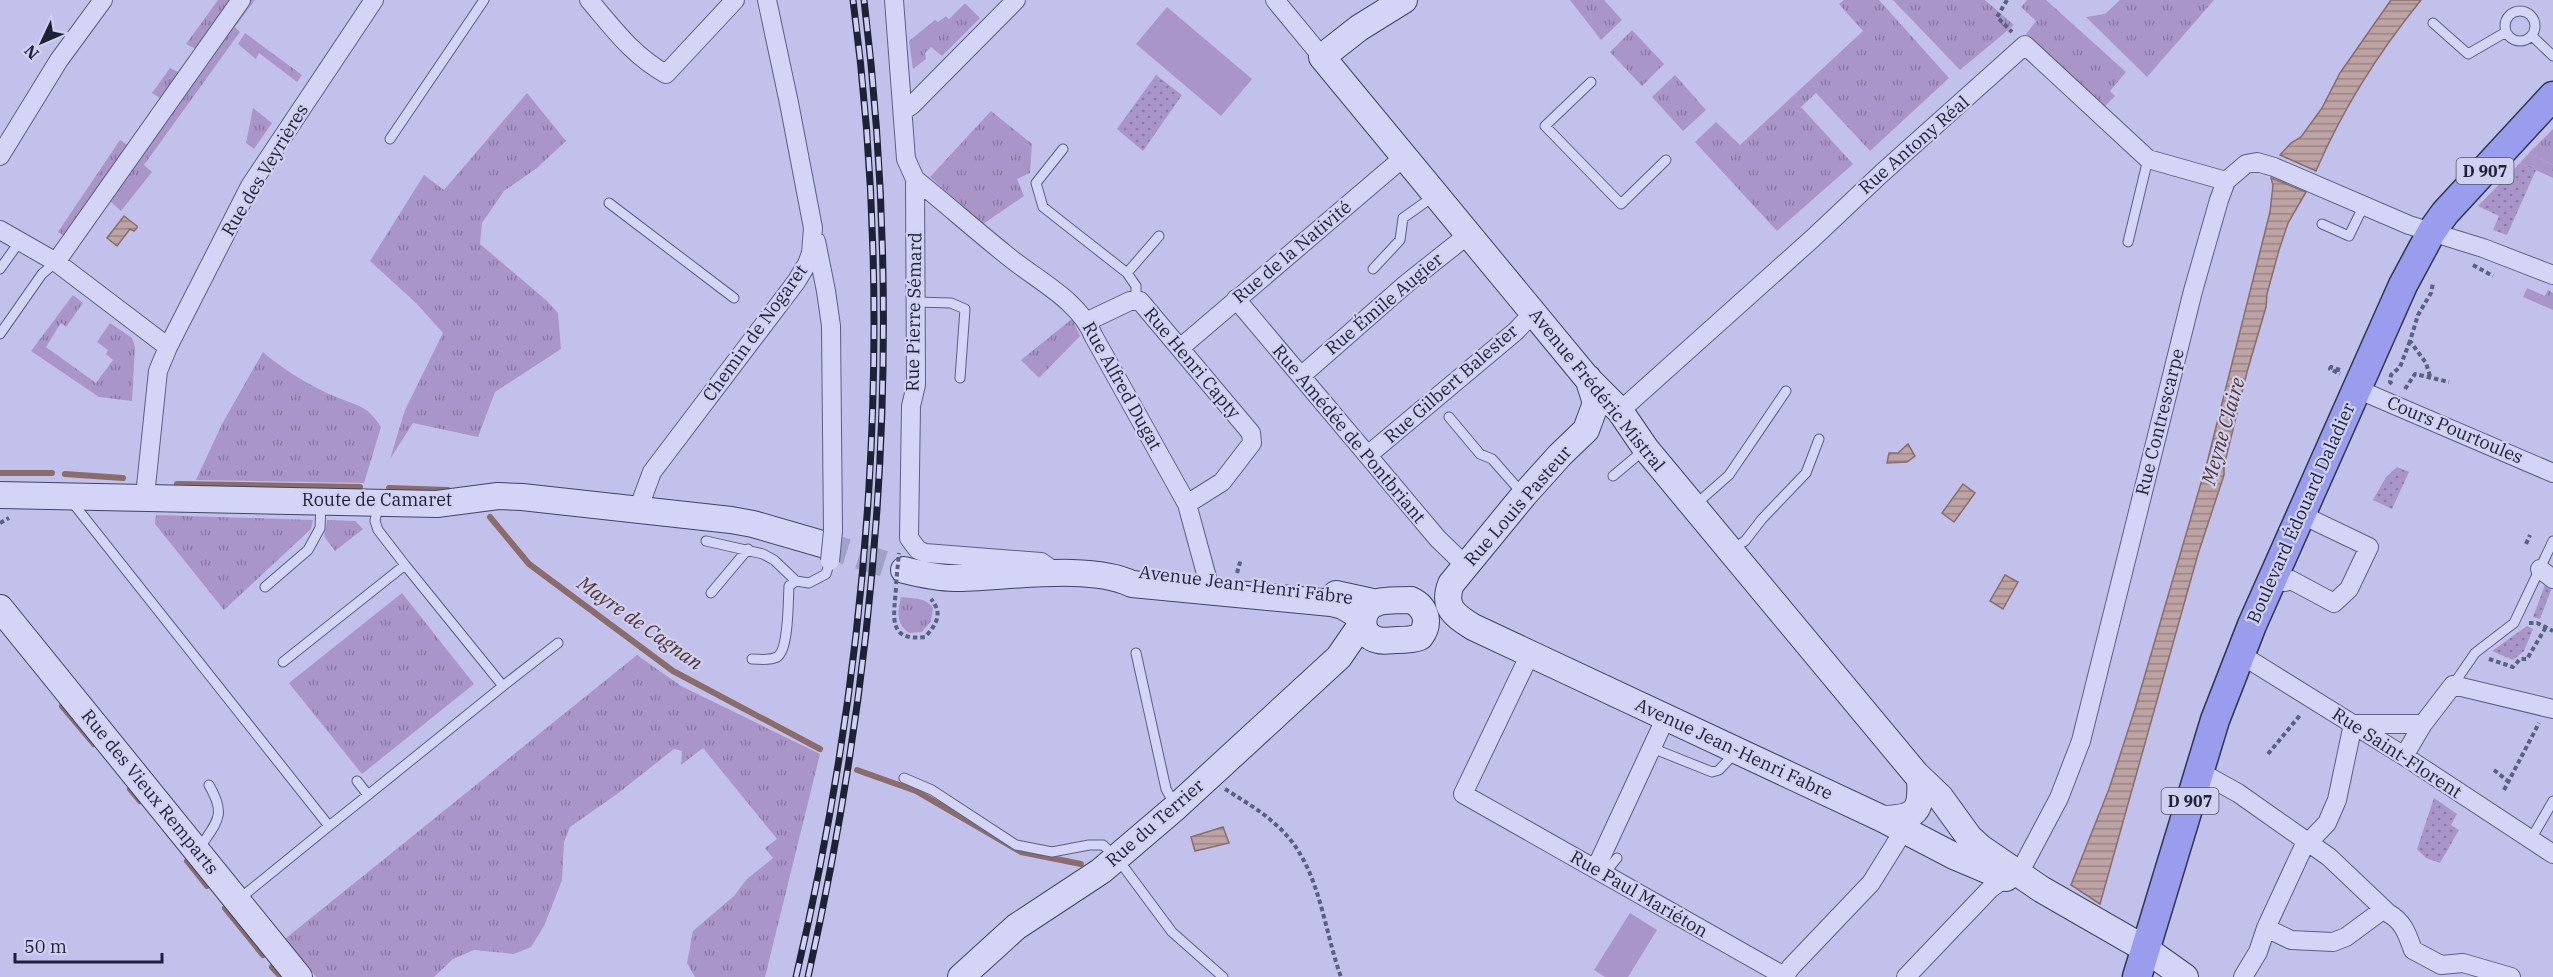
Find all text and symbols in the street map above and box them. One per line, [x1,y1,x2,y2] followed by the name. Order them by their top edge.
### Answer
[12,12,72,72] north arrow
[20,41,43,64] text: N
[1854,90,1974,199] street label: Rue Antony Réal
[216,99,313,240] street label: Rue des Veyrières
[2456,158,2514,184] road number: D 907
[1228,195,1356,308] street label: Rue de la Nativité
[901,232,926,392] street label: Rue Pierre Sémard
[1320,248,1447,360] street label: Rue Émile Augier
[697,260,812,406] street label: Chemin de Nogaret
[1139,302,1246,423] street label: Rue Henri Capty
[1524,303,1670,476] street label: Avenue Frédéric Mistral
[1078,318,1167,454] street label: Rue Alfred Dugat
[1379,319,1522,448] street label: Rue Gilbert Balester
[1268,340,1431,528] street label: Rue Amédée de Pontbriant
[2130,346,2189,498] street label: Rue Contrescarpe
[2194,374,2251,489] water label: Meyne Claire
[2384,391,2527,469] street label: Cours Pourtoules
[2241,399,2360,627] street label: Boulevard Édouard Daladier
[1459,441,1576,571] street label: Rue Louis Pasteur
[302,488,452,511] street label: Route de Camaret
[1138,560,1354,609] street label: Avenue Jean-Henri Fabre
[571,569,709,676] water label: Mayre de Cagnan
[1632,693,1837,804] street label: Avenue Jean-Henri Fabre
[2328,702,2466,803] street label: Rue Saint-Florent
[77,704,224,879] street label: Rue des Vieux Remparts
[1101,774,1209,872] street label: Rue du Terrier
[2162,788,2218,814] road number: D 907
[1566,845,1712,942] street label: Rue Paul Mariéton
[15,926,162,964] scale bar
[24,935,67,958] text: 50 m

